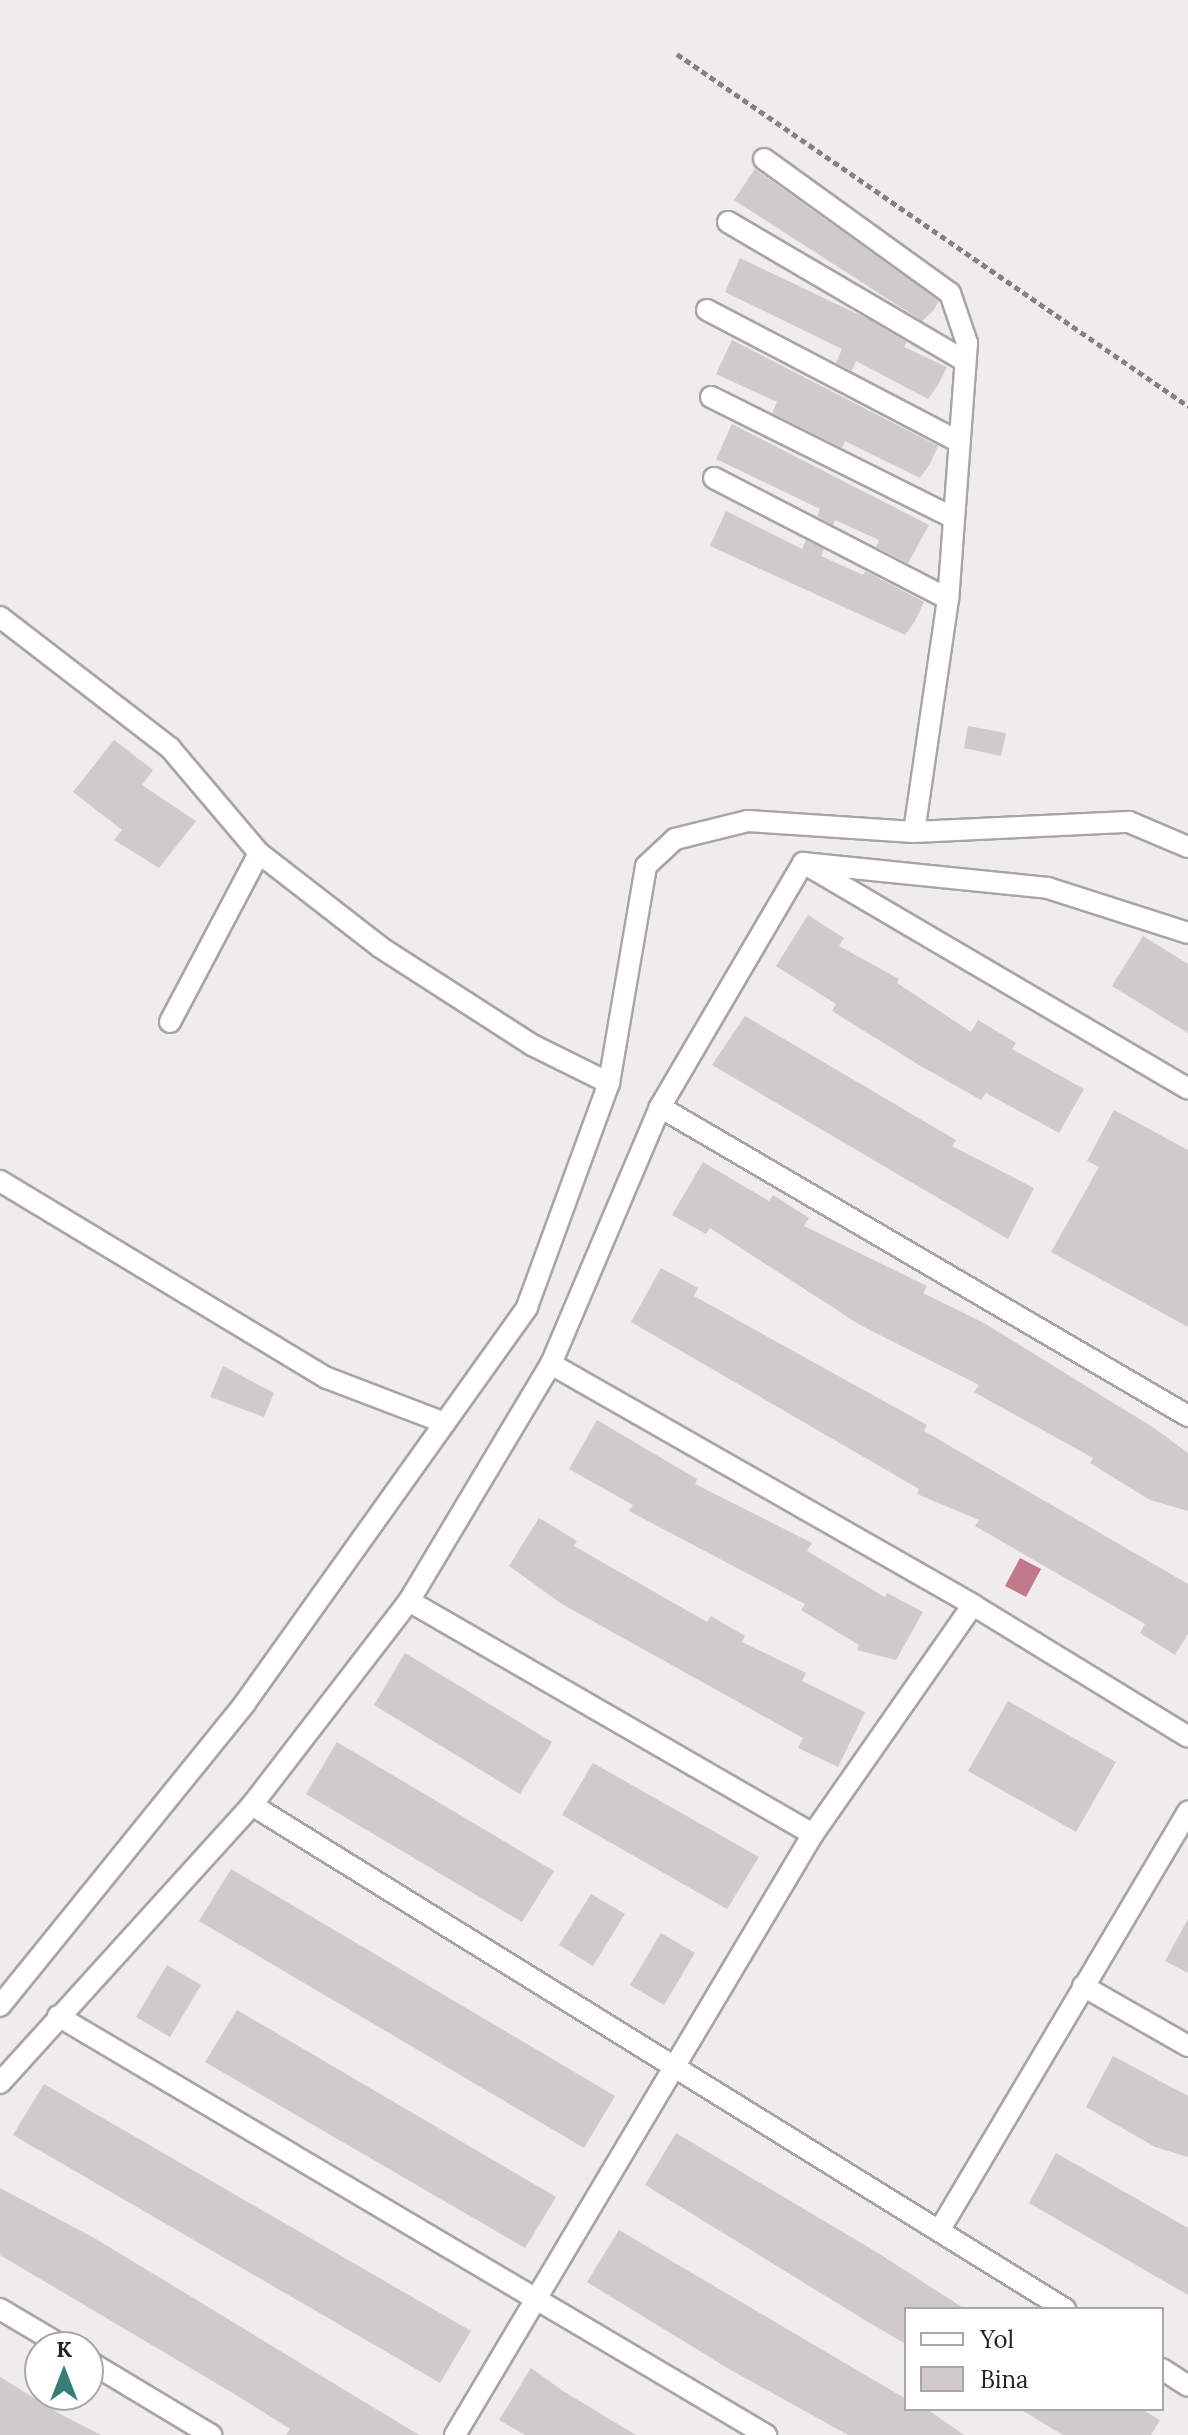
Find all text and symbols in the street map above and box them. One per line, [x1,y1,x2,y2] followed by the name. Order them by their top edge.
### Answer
[904,2307,1164,2411] legend
[980,2324,1014,2355] text: Yol
[24,2331,104,2411] north arrow
[56,2335,72,2363] text: K
[980,2364,1028,2395] text: Bina

